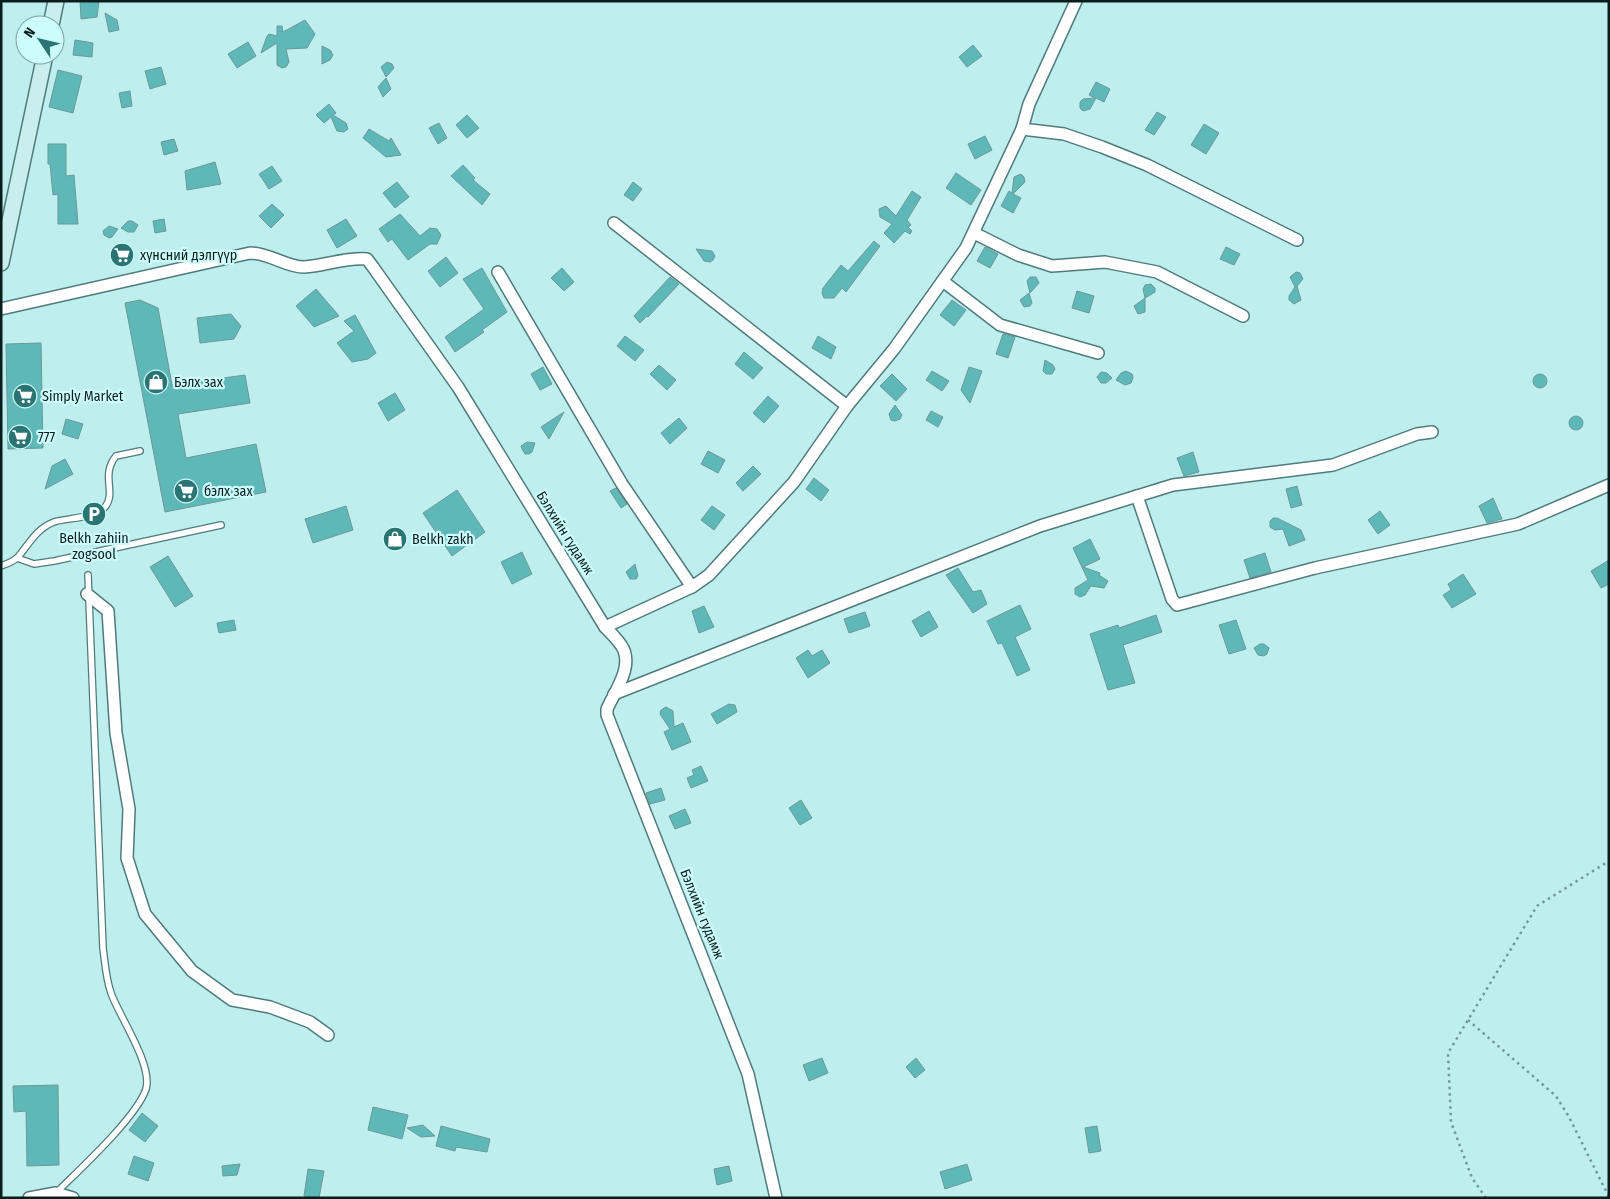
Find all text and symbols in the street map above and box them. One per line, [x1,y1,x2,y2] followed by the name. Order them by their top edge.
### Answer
[15,15,65,65] north arrow
[20,25,39,41] text: N
[109,242,135,268] supermarket icon: хүнсний дэлгүүр
[140,247,237,264] place label: хүнсний дэлгүүр
[143,369,169,395] shop icon: Бэлх зах
[174,374,224,391] place label: Бэлх зах
[12,383,38,409] supermarket icon: Simply Market
[42,388,124,405] place label: Simply Market
[7,424,33,450] supermarket icon: 777
[38,429,55,446] place label: 777
[173,478,199,504] supermarket icon: бэлх зах
[204,483,253,500] place label: бэлх зах
[533,488,597,578] street label: Бэлхийн гудамж
[81,501,107,527] parking icon: Belkh zahiin zogsool
[382,526,408,552] shop icon: Belkh zakh
[59,530,129,563] place label: Belkh zahiin zogsool
[412,531,474,548] place label: Belkh zakh
[676,867,728,961] street label: Бэлхийн гудамж

